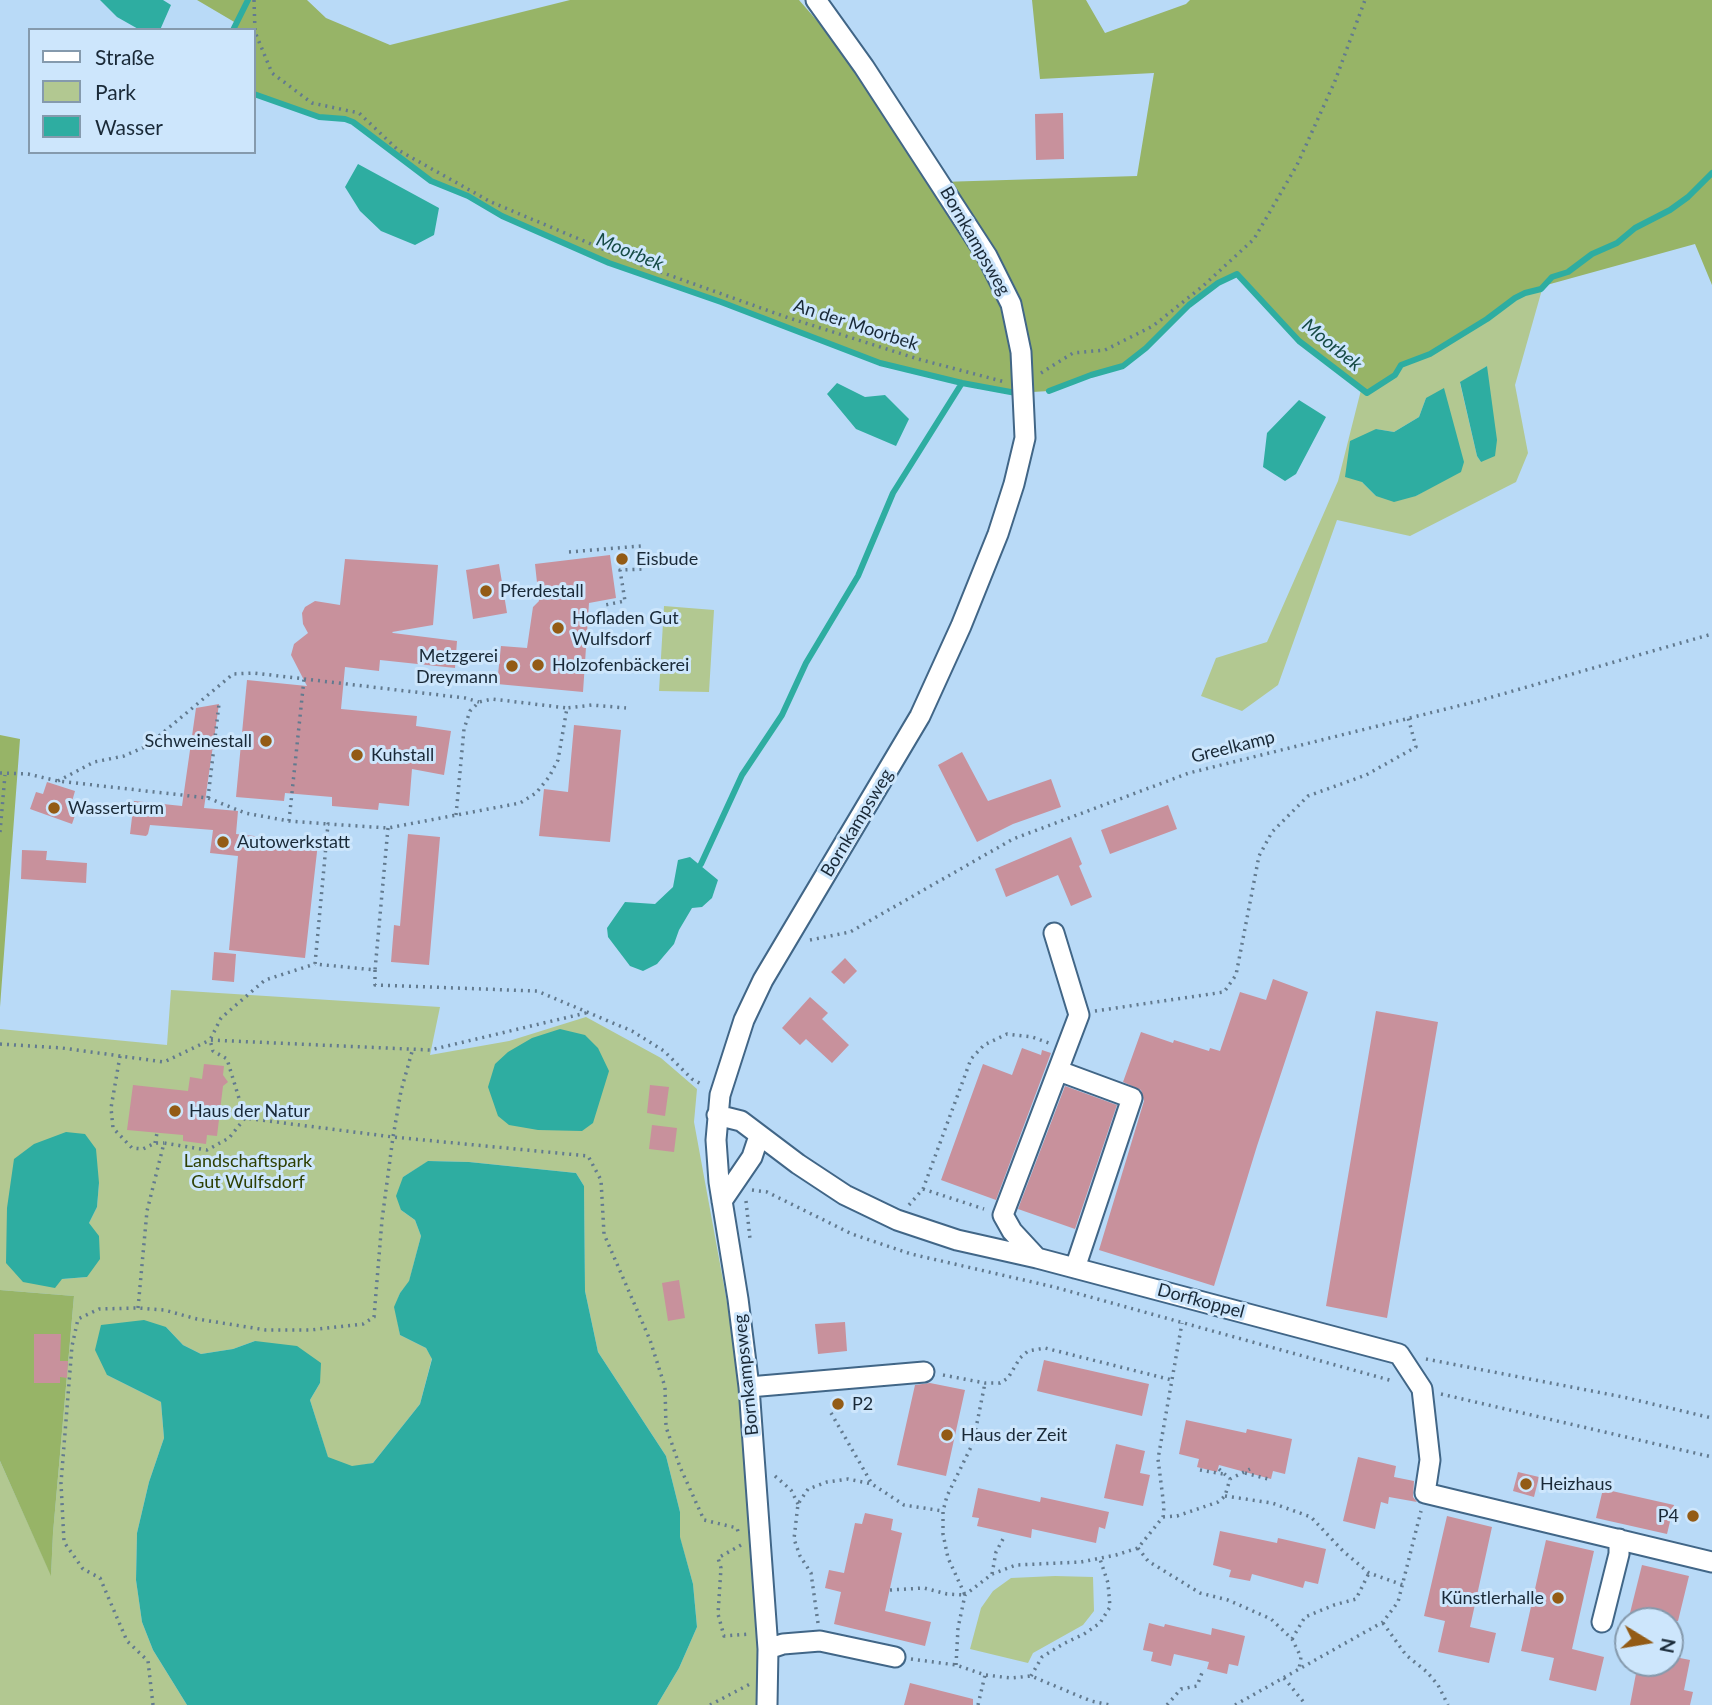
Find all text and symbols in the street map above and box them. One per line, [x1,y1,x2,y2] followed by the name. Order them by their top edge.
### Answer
[28,28,256,154] legend
[95,44,155,69] text: Straße
[95,79,136,104] text: Park
[95,114,163,139] text: Wasser
[935,183,1015,299] street label: Bornkampsweg
[593,228,667,276] water label: Moorbek
[791,295,921,355] street label: An der Moorbek
[1297,314,1367,376] water label: Moorbek
[636,548,698,570] place label: Eisbude
[614,551,630,567] marker: Eisbude
[500,580,584,602] place label: Pferdestall
[478,583,494,599] marker: Pferdestall
[572,607,679,650] place label: Hofladen Gut Wulfsdorf
[550,620,566,636] marker: Hofladen Gut Wulfsdorf
[416,645,498,688] place label: Metzgerei Dreymann
[552,654,689,676] place label: Holzofenbäckerei
[530,657,546,673] marker: Holzofenbäckerei
[504,658,520,674] marker: Metzgerei Dreymann
[1189,726,1277,768] street label: Greelkamp
[145,730,252,752] place label: Schweinestall
[258,733,274,749] marker: Schweinestall
[371,744,434,766] place label: Kuhstall
[349,747,365,763] marker: Kuhstall
[816,765,898,881] street label: Bornkampsweg
[68,797,164,819] place label: Wasserturm
[46,800,62,816] marker: Wasserturm
[237,831,350,853] place label: Autowerkstatt
[215,834,231,850] marker: Autowerkstatt
[189,1100,310,1122] place label: Haus der Natur
[167,1103,183,1119] marker: Haus der Natur
[184,1150,312,1192] park label: Landschaftspark Gut Wulfsdorf
[1155,1279,1247,1323] street label: Dorfkoppel
[729,1313,763,1437] street label: Bornkampsweg
[852,1393,873,1415] place label: P2
[830,1396,846,1412] marker: P2
[961,1424,1067,1446] place label: Haus der Zeit
[939,1427,955,1443] marker: Haus der Zeit
[1540,1473,1612,1495] place label: Heizhaus
[1518,1476,1534,1492] marker: Heizhaus
[1658,1505,1679,1527] place label: P4
[1685,1508,1701,1524] marker: P4
[1441,1587,1544,1609] place label: Künstlerhalle
[1550,1590,1566,1606] marker: Künstlerhalle
[1614,1607,1684,1677] north arrow
[1655,1636,1681,1655] text: N

